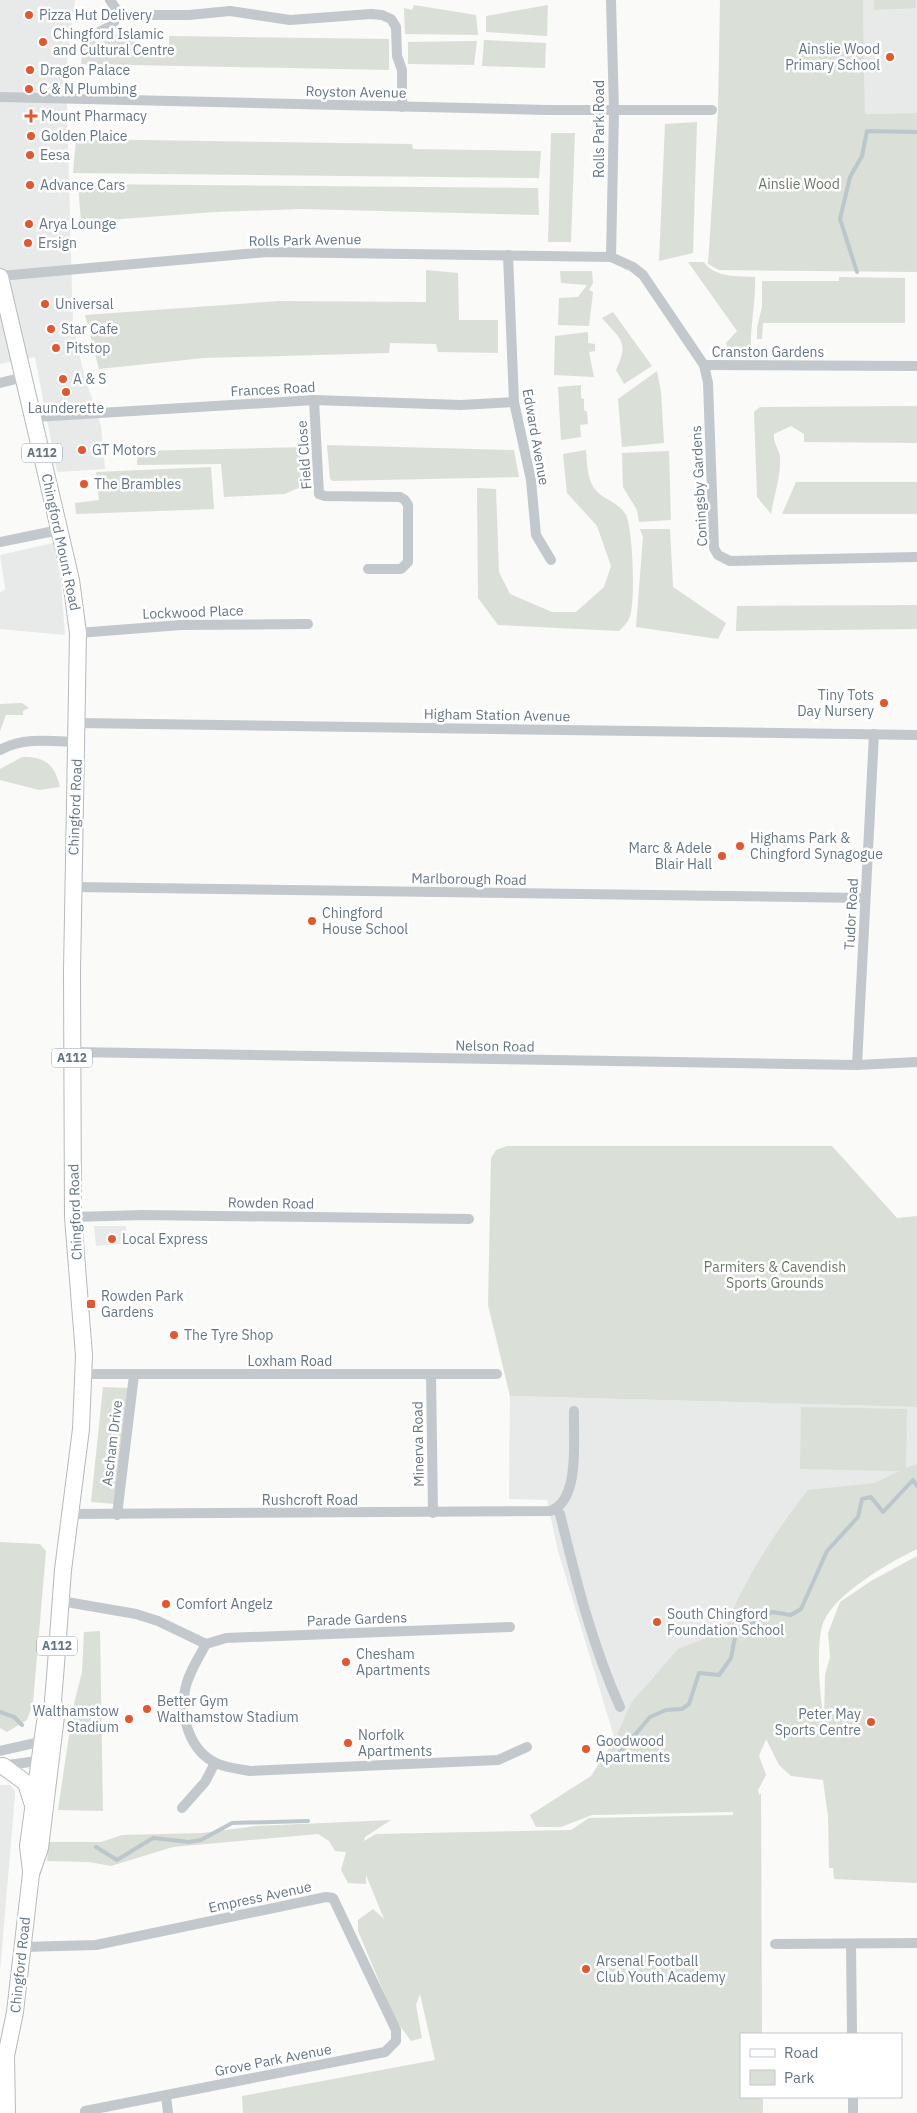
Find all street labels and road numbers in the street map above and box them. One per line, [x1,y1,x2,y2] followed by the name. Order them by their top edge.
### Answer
[590,80,608,178] street label: Rolls Park Road
[305,82,407,102] street label: Royston Avenue
[249,230,362,250] street label: Rolls Park Avenue
[712,343,825,361] street label: Cranston Gardens
[230,378,316,400] street label: Frances Road
[519,387,553,487] street label: Edward Avenue
[293,420,315,490] street label: Field Close
[687,425,711,547] street label: Coningsby Gardens
[22,443,62,462] road number: A112
[38,472,84,612] street label: Chingford Mount Road
[142,601,244,623] street label: Lockwood Place
[424,705,571,725] street label: Higham Station Avenue
[64,758,86,856] street label: Chingford Road
[411,869,527,889] street label: Marlborough Road
[840,878,862,950] street label: Tudor Road
[455,1036,535,1056] street label: Nelson Road
[52,1048,92,1068] road number: A112
[64,1163,86,1261] street label: Chingford Road
[228,1193,314,1213] street label: Rowden Road
[248,1352,332,1370] street label: Loxham Road
[98,1399,126,1487] street label: Ascham Drive
[408,1401,428,1487] street label: Minerva Road
[262,1491,358,1509] street label: Rushcroft Road
[307,1608,408,1630] street label: Parade Gardens
[37,1636,77,1655] road number: A112
[207,1877,313,1917] street label: Empress Avenue
[6,1916,34,2014] street label: Chingford Road
[213,2040,333,2080] street label: Grove Park Avenue

